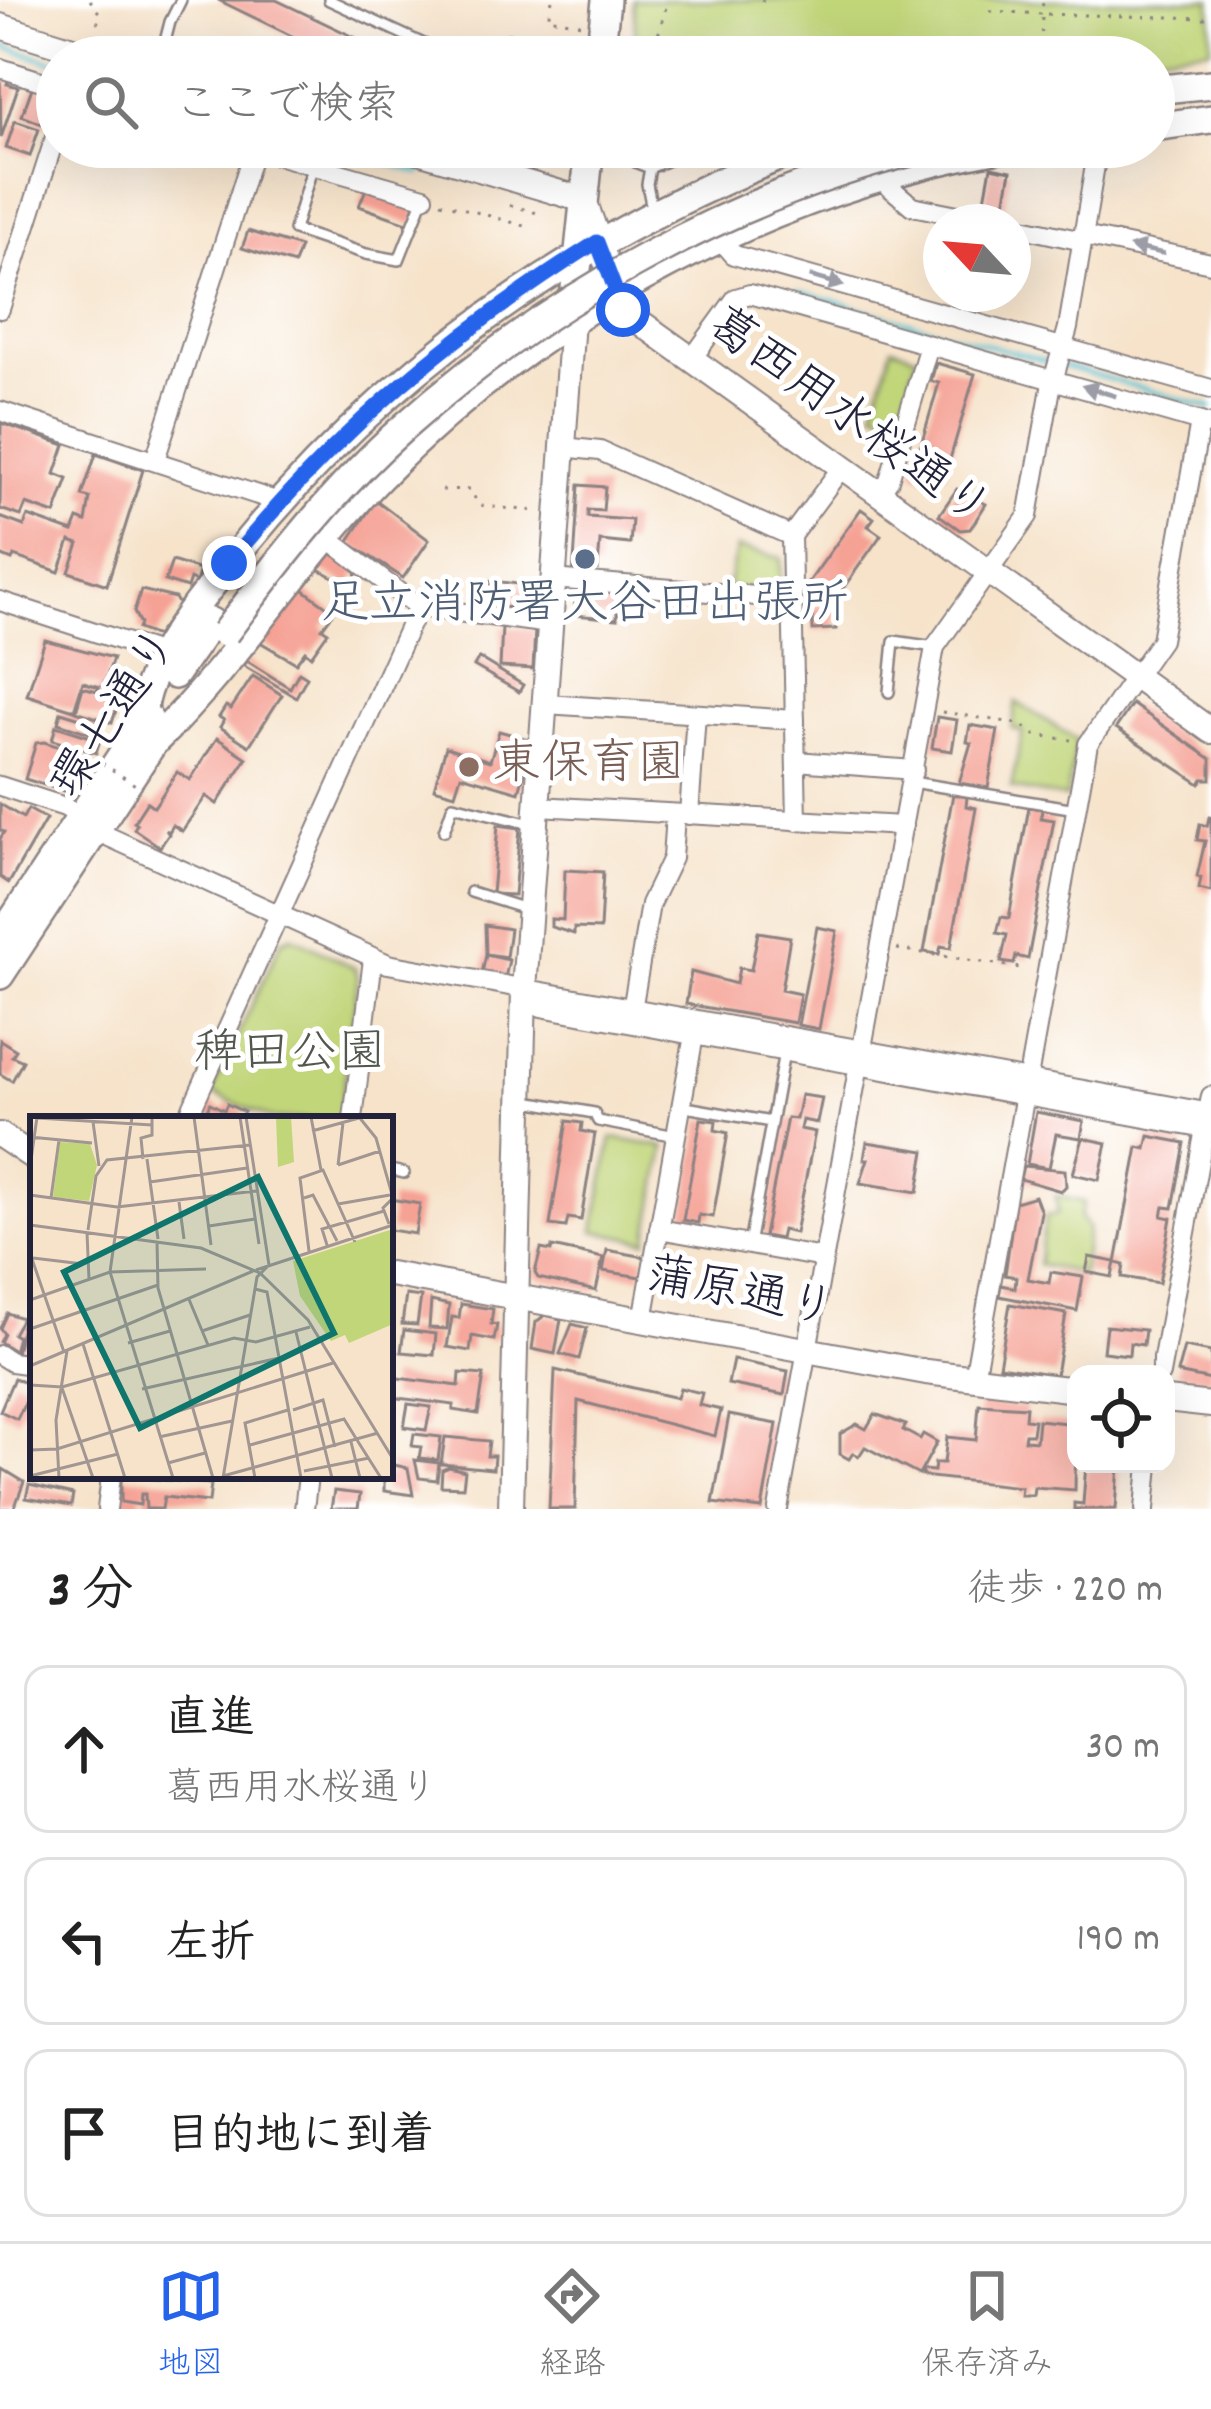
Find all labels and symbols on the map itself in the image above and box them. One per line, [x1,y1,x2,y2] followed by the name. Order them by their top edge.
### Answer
[923,204,1031,312] north arrow
[1128,239,1166,258] one-way arrow
[808,272,845,291] one-way arrow
[596,283,650,337] route start
[691,293,1003,547] street label: 葛西用水桜通り
[1080,381,1117,400] one-way arrow
[202,536,256,590] route end
[572,546,598,572] marker: 足立消防署大谷田出張所
[321,573,849,642] place label: 足立消防署大谷田出張所
[37,616,199,814] street label: 環七通り
[493,733,685,802] place label: 東保育園
[456,754,482,780] marker: 東保育園
[194,1022,386,1091] park label: 稗田公園
[30,1116,393,1479] inset map
[639,1244,841,1348] street label: 蒲原通り

